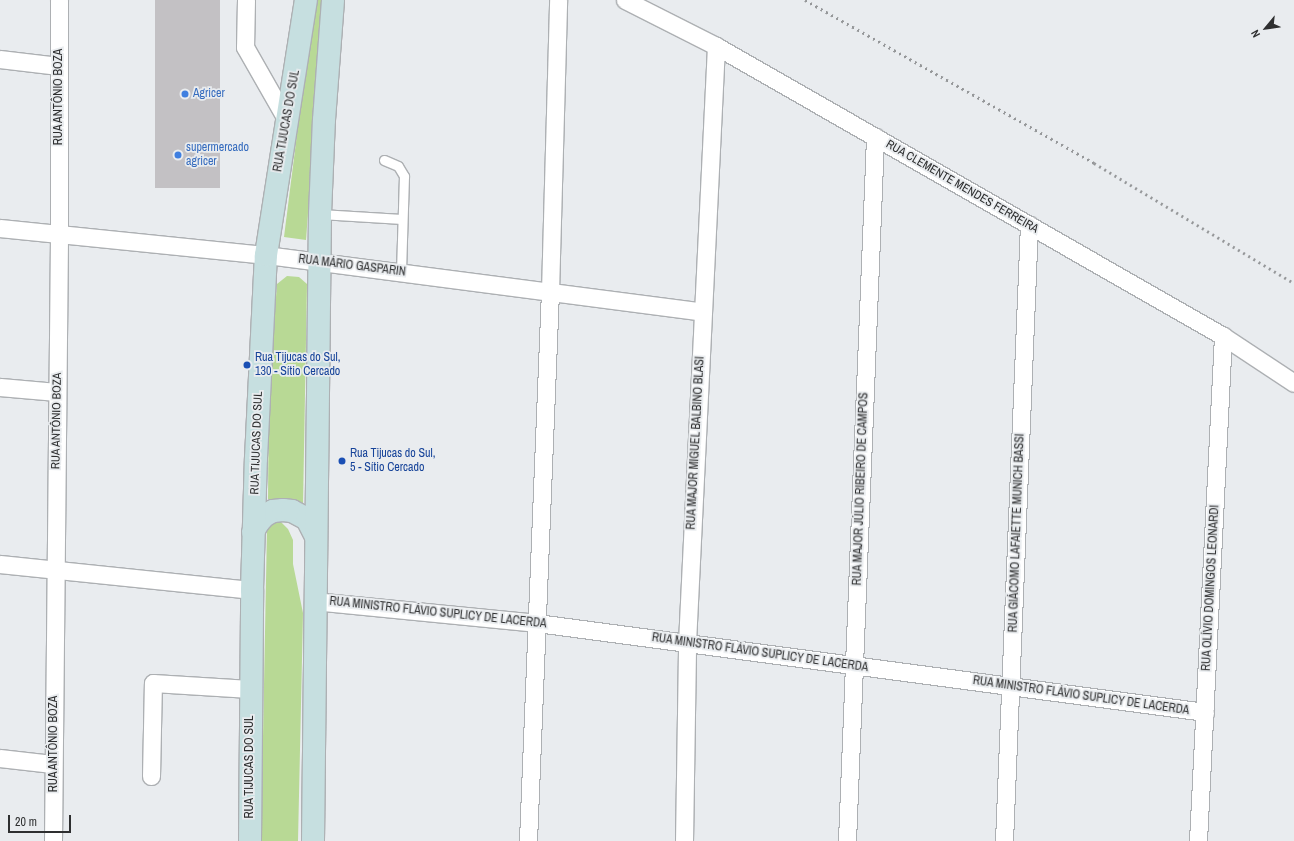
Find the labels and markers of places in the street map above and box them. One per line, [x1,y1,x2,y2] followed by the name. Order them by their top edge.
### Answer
[193,87,225,101] place label: Agricer
[180,89,190,99] marker: Agricer
[186,141,249,169] place label: supermercado agricer
[173,150,183,160] marker: supermercado agricer
[255,351,341,379] place label: Rua Tijucas do Sul, 130 - Sítio Cercado
[242,360,252,370] marker: Rua Tijucas do Sul, 130 - Sítio Cercado
[350,447,436,475] place label: Rua Tijucas do Sul, 5 - Sítio Cercado
[337,456,347,466] marker: Rua Tijucas do Sul, 5 - Sítio Cercado

